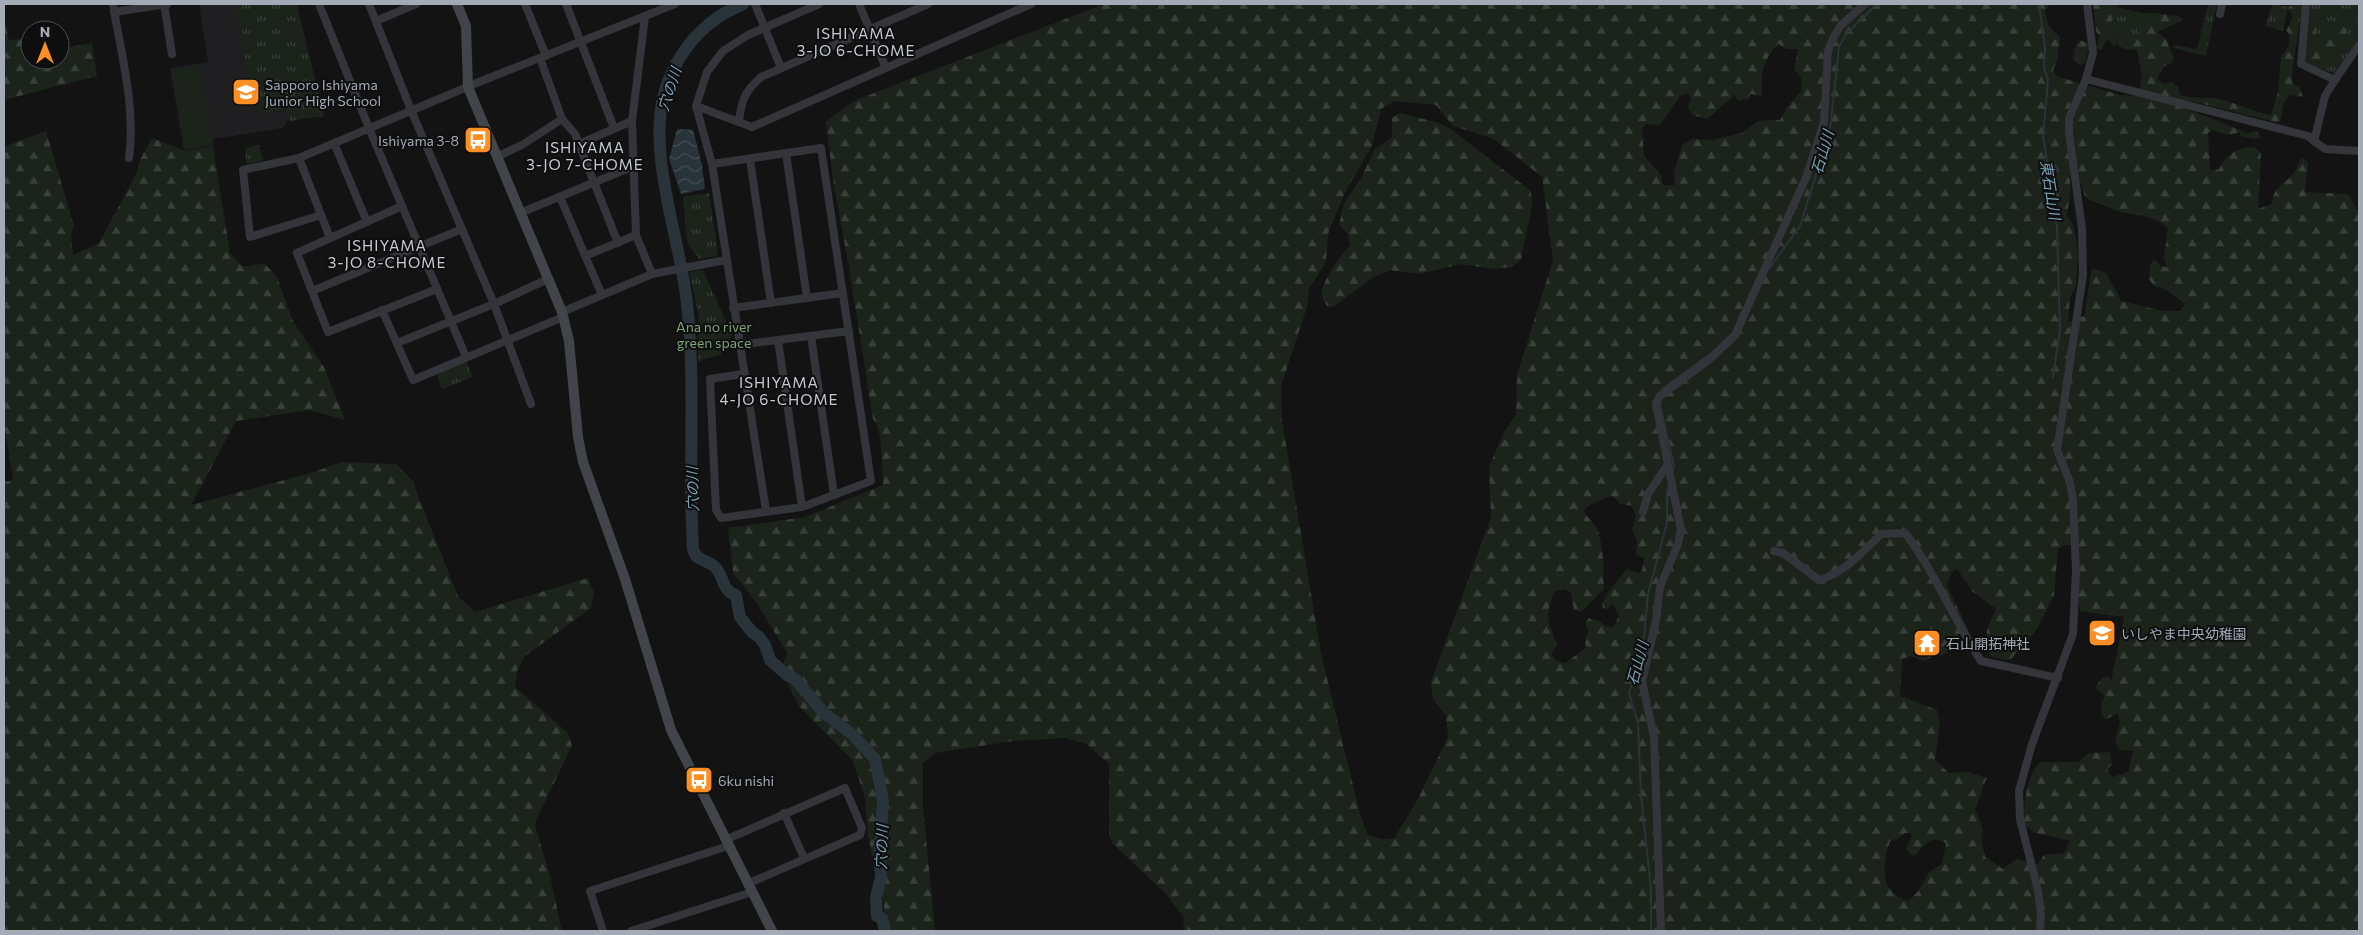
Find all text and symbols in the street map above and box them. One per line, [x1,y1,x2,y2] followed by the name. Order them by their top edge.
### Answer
[20,20,70,70] north arrow
[40,23,50,40] text: N
[797,24,915,59] district label: ISHIYAMA 3-JO 6-CHOME
[653,63,685,113] water label: 穴の川
[265,76,381,109] place label: Sapporo Ishiyama Junior High School
[231,77,261,107] school or university icon: Sapporo Ishiyama Junior High School
[463,125,493,155] bus stop icon: Ishiyama 3-8
[1807,126,1837,176] water label: 石山川
[378,132,459,149] place label: Ishiyama 3-8
[526,138,644,173] district label: ISHIYAMA 3-JO 7-CHOME
[2037,159,2065,223] water label: 東石山川
[328,236,446,271] district label: ISHIYAMA 3-JO 8-CHOME
[676,318,752,351] park label: Ana no river green space
[719,373,839,408] district label: ISHIYAMA 4-JO 6-CHOME
[683,464,701,512] water label: 穴の川
[2087,618,2117,648] school or university icon: いしやま中央幼稚園
[2121,625,2247,642] place label: いしやま中央幼稚園
[1912,628,1942,658] temple icon: 石山開拓神社
[1946,635,2030,652] place label: 石山開拓神社
[1622,637,1652,687] water label: 石山川
[684,765,714,795] bus stop icon: 6ku nishi
[718,772,774,789] place label: 6ku nishi
[871,822,891,870] water label: 穴の川

